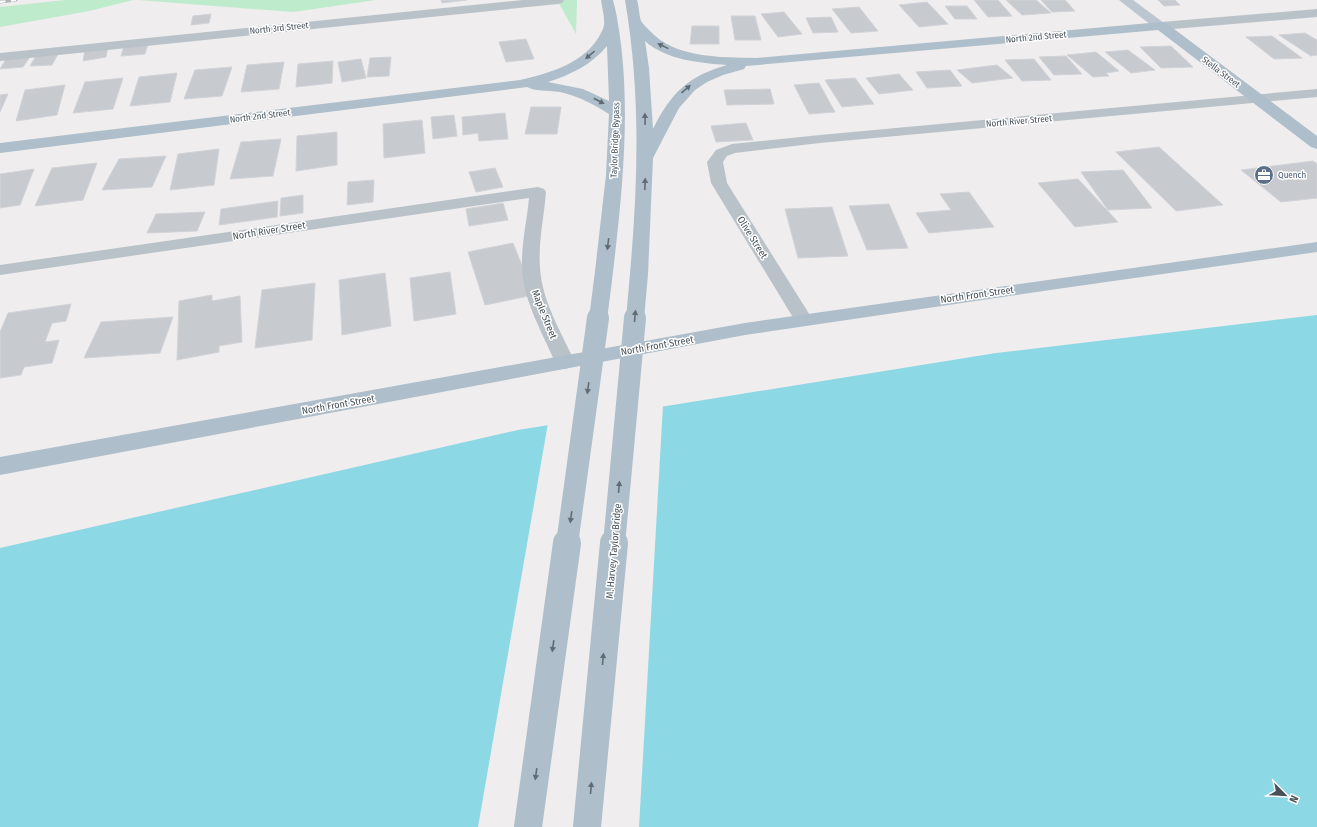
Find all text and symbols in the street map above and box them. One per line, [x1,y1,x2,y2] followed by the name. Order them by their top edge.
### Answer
[249,20,309,36] street label: North 3rd Street
[1005,29,1067,45] street label: North 2nd Street
[657,43,669,49] one-way arrow
[585,51,595,60] one-way arrow
[1200,54,1242,90] street label: Stella Street
[681,85,692,94] one-way arrow
[593,97,604,104] one-way arrow
[609,102,621,178] street label: Taylor Bridge Bypass
[229,107,291,125] street label: North 2nd Street
[642,112,648,125] one-way arrow
[986,113,1052,129] street label: North River Street
[1253,164,1275,186] office icon: Quench
[1278,170,1306,180] place label: Quench
[642,177,648,190] one-way arrow
[734,214,770,262] street label: Olive Street
[232,219,307,243] street label: North River Street
[605,238,611,250] one-way arrow
[940,284,1015,306] street label: North Front Street
[529,288,560,341] street label: Maple Street
[632,310,638,322] one-way arrow
[620,334,695,358] street label: North Front Street
[585,382,591,394] one-way arrow
[301,393,376,417] street label: North Front Street
[616,481,622,494] one-way arrow
[604,503,624,599] street label: M. Harvey Taylor Bridge
[568,511,574,523] one-way arrow
[550,639,556,652] one-way arrow
[600,653,606,665] one-way arrow
[533,768,539,780] one-way arrow
[1265,775,1305,815] north arrow
[588,782,594,794] one-way arrow
[1286,793,1301,805] text: N

